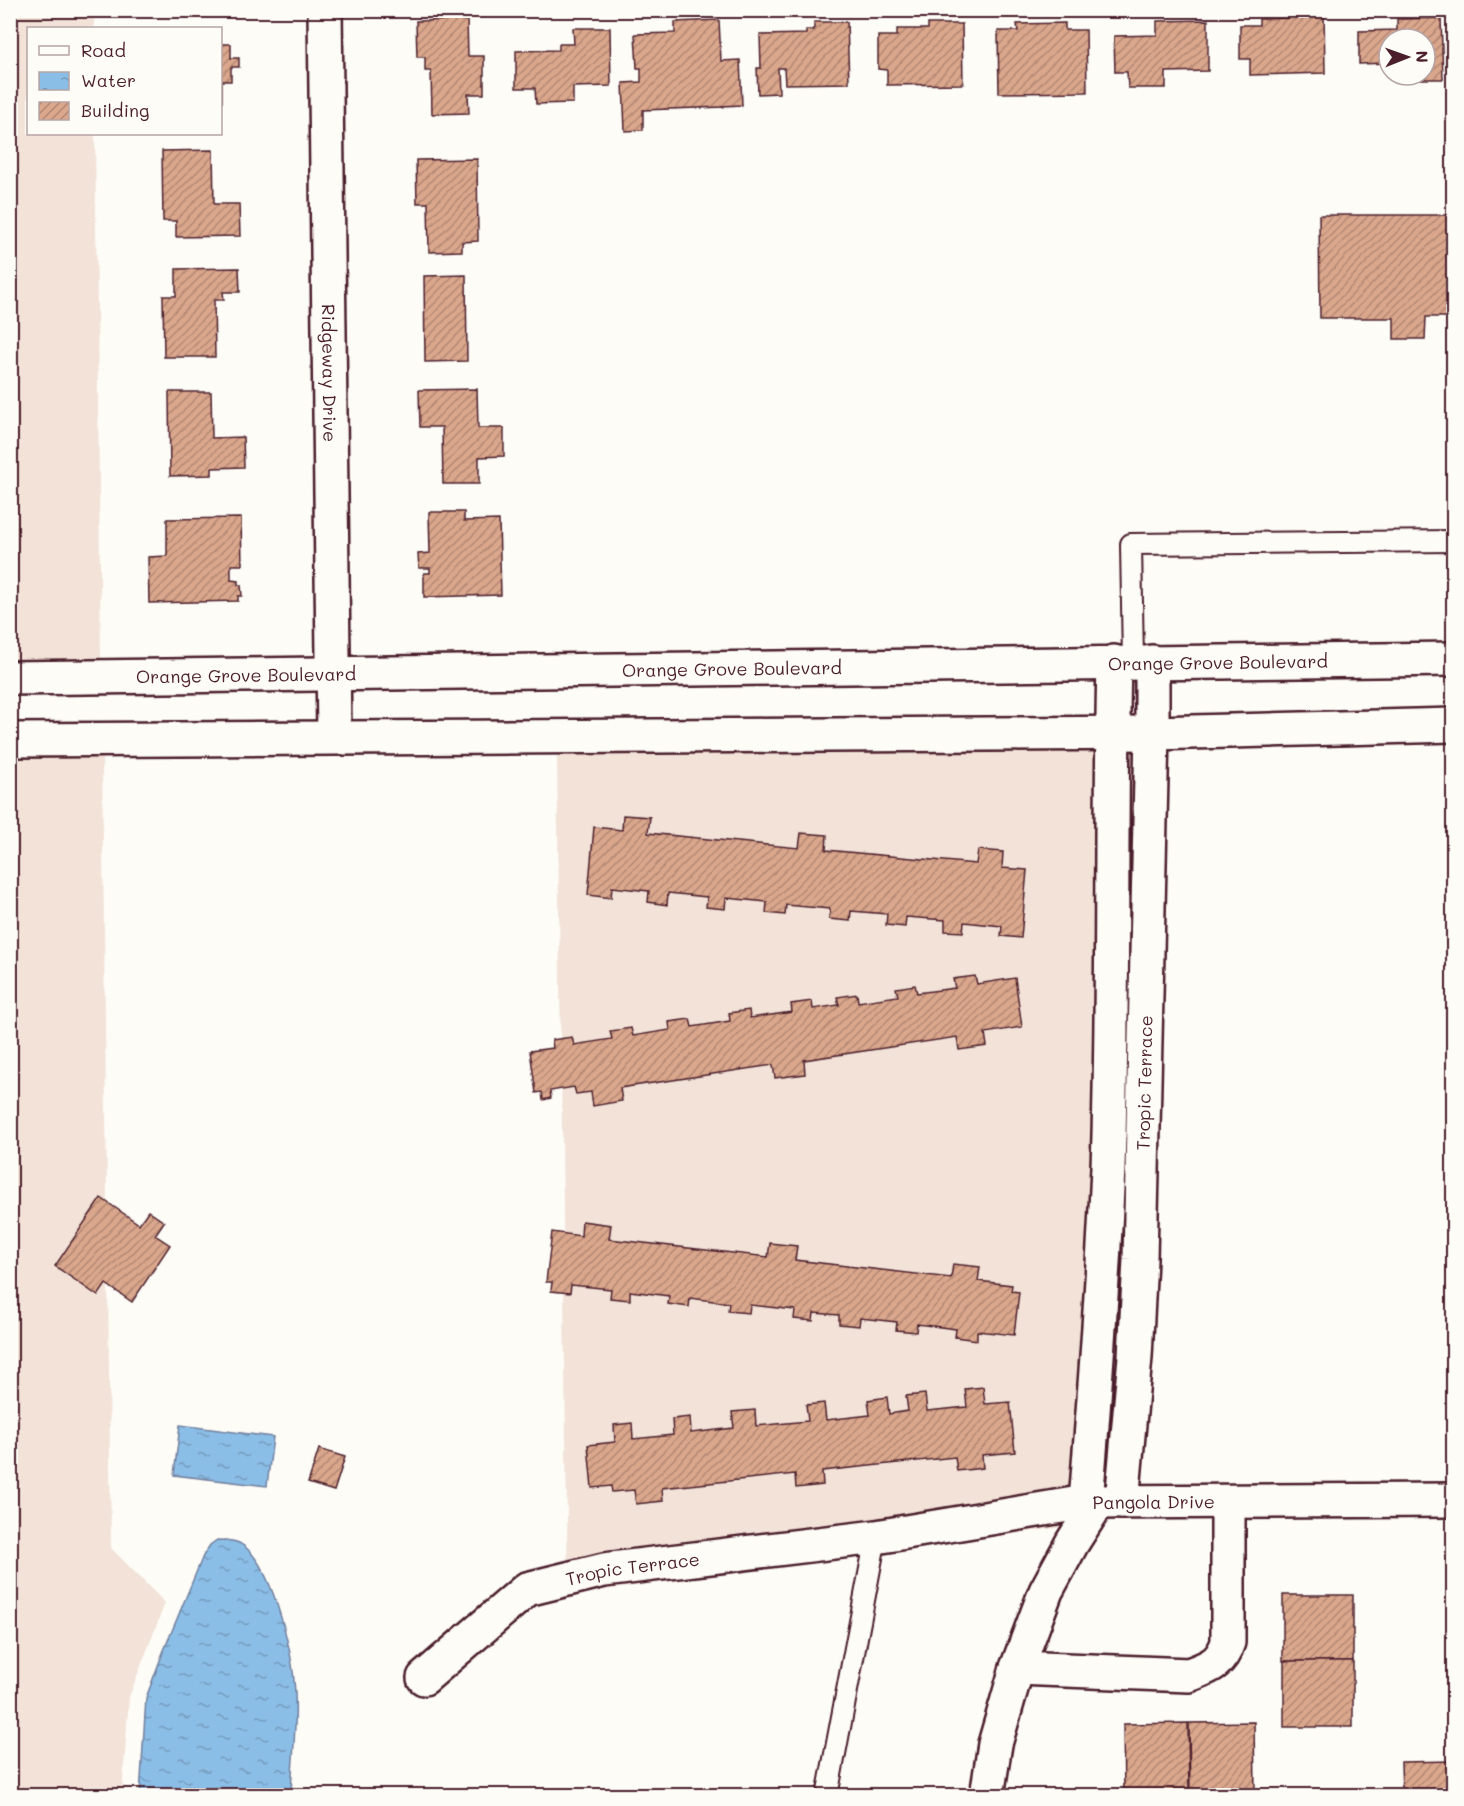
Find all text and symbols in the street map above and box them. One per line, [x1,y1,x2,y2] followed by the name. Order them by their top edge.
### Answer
[27,27,222,135] legend
[1377,27,1437,87] north arrow
[81,38,126,62] text: Road
[1412,50,1433,63] text: N
[81,68,136,92] text: Water
[81,98,149,122] text: Building
[317,304,342,442] street label: Ridgeway Drive
[1108,649,1328,676] street label: Orange Grove Boulevard
[622,655,842,682] street label: Orange Grove Boulevard
[136,661,356,688] street label: Orange Grove Boulevard
[1130,1015,1158,1151] street label: Tropic Terrace
[1092,1489,1215,1514] street label: Pangola Drive
[563,1547,701,1591] street label: Tropic Terrace

